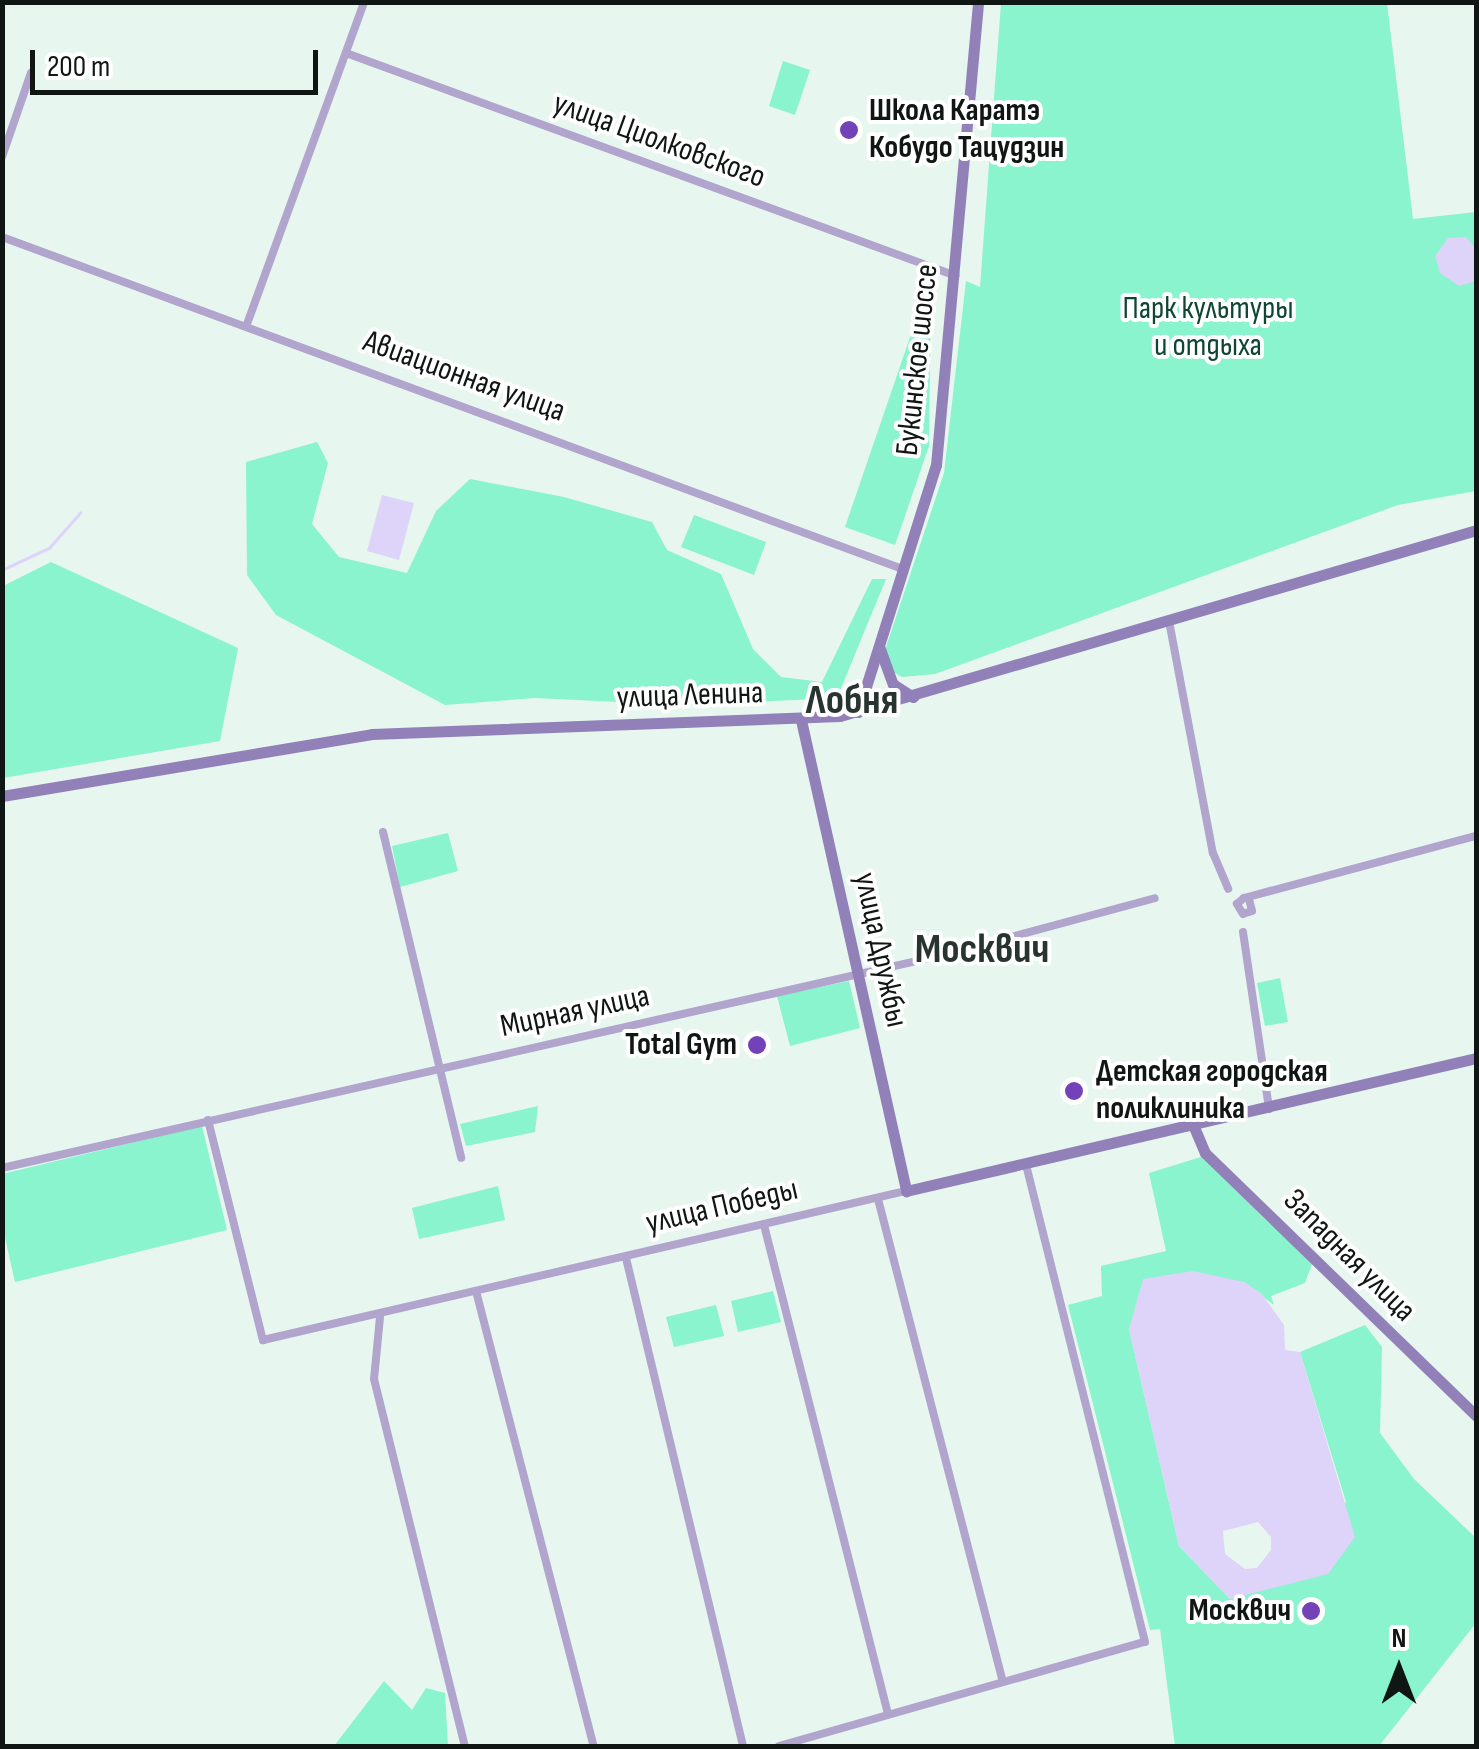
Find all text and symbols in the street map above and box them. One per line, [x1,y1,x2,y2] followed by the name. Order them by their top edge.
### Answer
[35,30,322,92] scale bar
[47,49,110,85] text: 200 m
[548,85,770,197] street label: улица Циолковского
[869,93,1064,168] place label: Школа Каратэ Кобудо Тацудзин
[838,119,860,141] marker: Школа Каратэ Кобудо Тацудзин
[889,262,947,458] street label: Букинское шоссе
[1122,291,1294,366] park label: Парк культуры и отдыха
[358,323,570,431] street label: Авиационная улица
[616,674,764,718] street label: улица Ленина
[806,676,898,726] district label: Лобня
[845,869,915,1031] street label: улица Дружбы
[915,925,1049,975] district label: Москвич
[497,977,653,1047] street label: Мирная улица
[625,1026,737,1064] place label: Total Gym
[746,1034,768,1056] marker: Total Gym
[1096,1054,1328,1129] place label: Детская городская поликлиника
[1061,1078,1087,1104] marker: Детская городская поликлиника
[642,1171,802,1243] street label: улица Победы
[1275,1182,1423,1330] street label: Западная улица
[1189,1592,1291,1630] place label: Москвич
[1300,1600,1322,1622] marker: Москвич
[1349,1619,1449,1719] north arrow
[1392,1622,1406,1655] text: N

